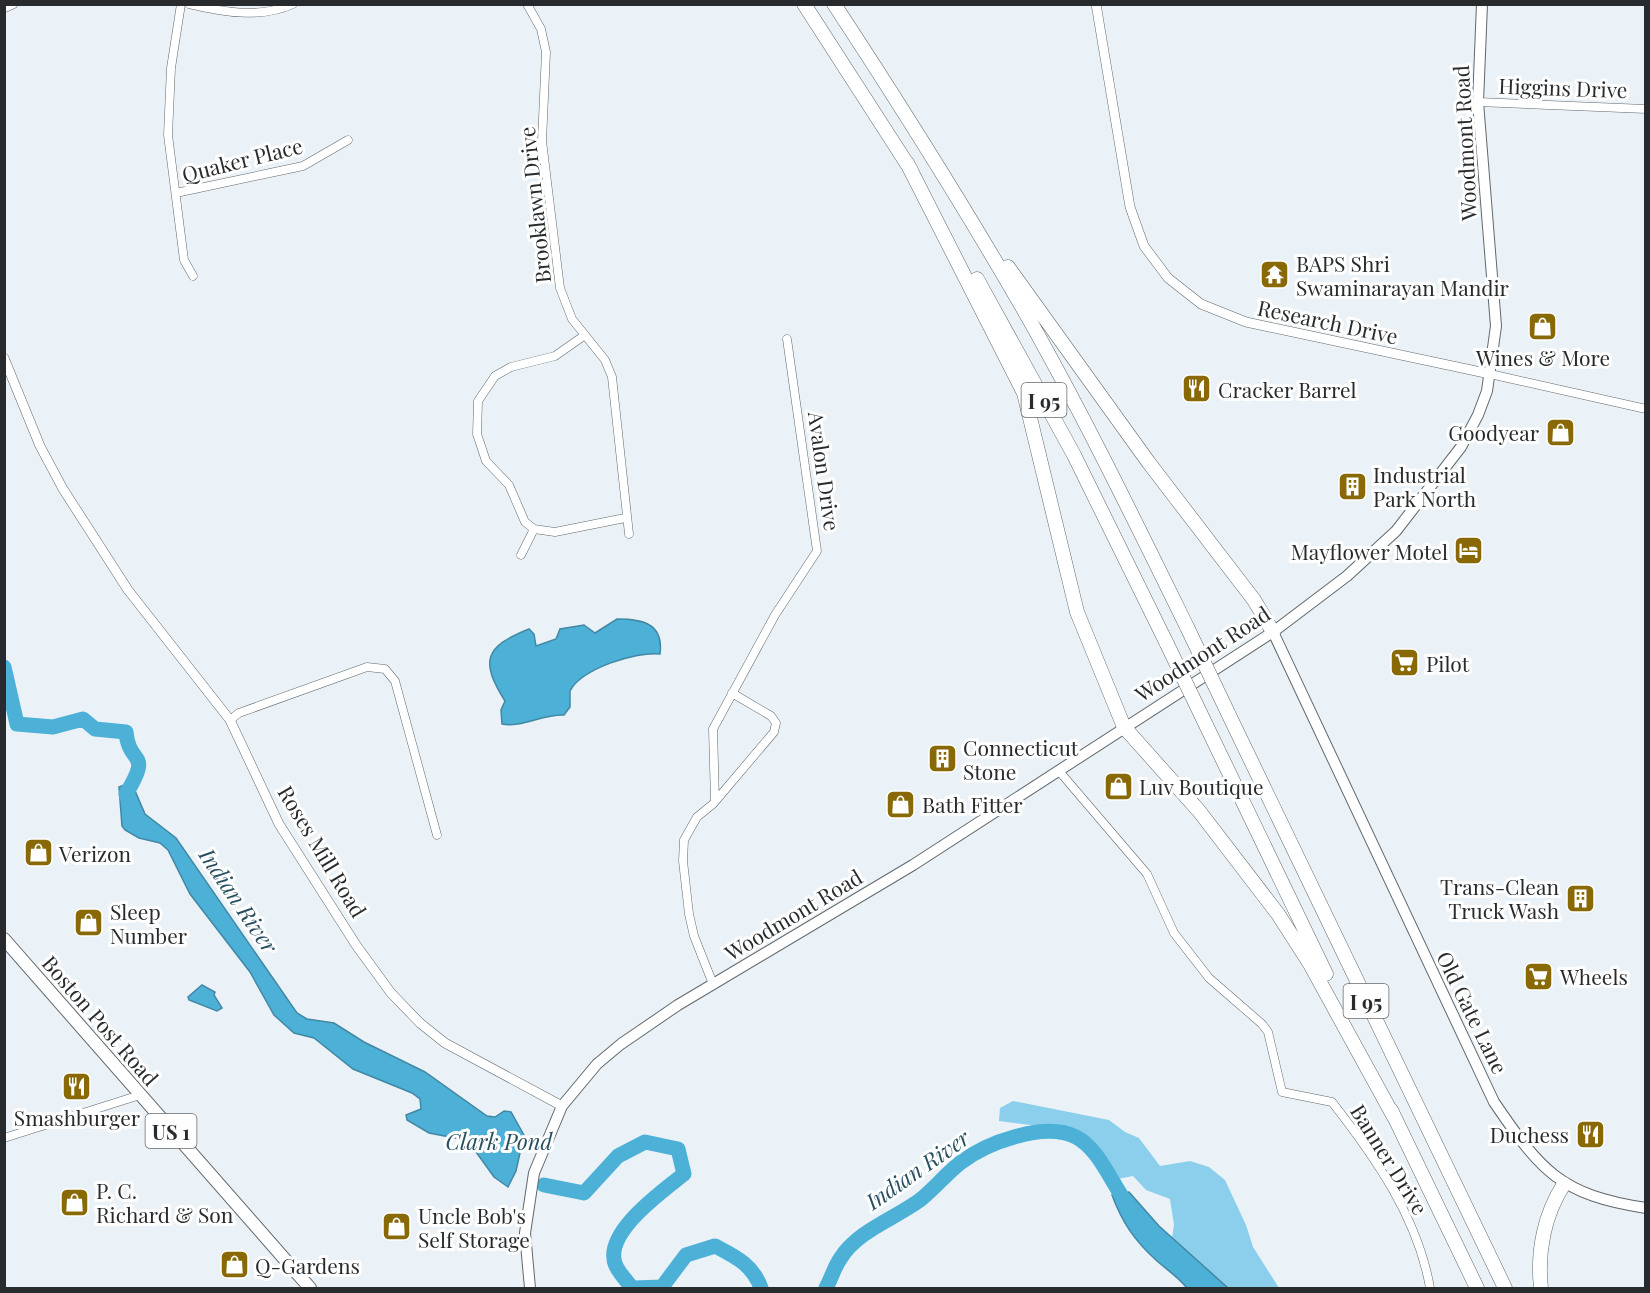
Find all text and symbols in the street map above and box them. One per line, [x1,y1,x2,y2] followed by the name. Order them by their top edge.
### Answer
[1446,65,1482,222] street label: Woodmont Road
[1498,71,1628,103] street label: Higgins Drive
[512,125,556,285] street label: Brooklawn Drive
[179,130,305,188] street label: Quaker Place
[1296,249,1510,301] place label: BAPS Shri Swaminarayan Mandir
[1259,259,1291,291] temple icon: BAPS Shri Swaminarayan Mandir
[1255,292,1401,350] street label: Research Drive
[1527,310,1559,342] shop icon: Wines & More
[1475,343,1610,371] place label: Wines & More
[1181,373,1213,405] restaurant icon: Cracker Barrel
[1218,375,1357,403] place label: Cracker Barrel
[1022,383,1066,417] road number: I 95
[803,408,847,533] street label: Avalon Drive
[1544,416,1576,448] shop icon: Goodyear
[1448,418,1540,446] place label: Goodyear
[1373,460,1477,512] place label: Industrial Park North
[1336,470,1368,502] building icon: Industrial Park North
[1453,535,1485,567] hotel icon: Mayflower Motel
[1291,537,1448,565] place label: Mayflower Motel
[1128,599,1275,708] street label: Woodmont Road
[1389,647,1421,679] supermarket icon: Pilot
[1426,649,1470,677] place label: Pilot
[963,733,1079,785] place label: Connecticut Stone
[926,743,958,775] building icon: Connecticut Stone
[1102,770,1134,802] shop icon: Luv Boutique
[1139,772,1264,800] place label: Luv Boutique
[273,780,373,922] street label: Roses Mill Road
[885,788,917,820] shop icon: Bath Fitter
[922,790,1023,818] place label: Bath Fitter
[22,837,54,869] shop icon: Verizon
[58,839,132,867] place label: Verizon
[192,841,285,959] water label: Indian River
[718,862,867,967] street label: Woodmont Road
[1440,872,1560,924] place label: Trans-Clean Truck Wash
[1564,882,1596,914] building icon: Trans-Clean Truck Wash
[110,897,188,949] place label: Sleep Number
[73,907,105,939] shop icon: Sleep Number
[1431,946,1515,1078] street label: Old Gate Lane
[37,949,165,1091] street label: Boston Post Road
[1523,960,1555,992] supermarket icon: Wheels
[1559,962,1628,990] place label: Wheels
[1344,984,1388,1018] road number: I 95
[61,1070,93,1102] restaurant icon: Smashburger
[1345,1099,1435,1219] street label: Banner Drive
[14,1103,141,1131] place label: Smashburger
[146,1114,196,1148] road number: US 1
[1574,1118,1606,1150] restaurant icon: Duchess
[1490,1120,1569,1148] place label: Duchess
[858,1122,975,1216] water label: Indian River
[446,1126,553,1156] water label: Clark Pond
[96,1176,234,1228] place label: P. C. Richard & Son
[59,1186,91,1218] shop icon: P. C. Richard & Son
[418,1201,530,1253] place label: Uncle Bob's Self Storage
[381,1211,413,1243] shop icon: Uncle Bob's Self Storage
[218,1249,250,1281] shop icon: Q-Gardens
[255,1251,360,1279] place label: Q-Gardens

